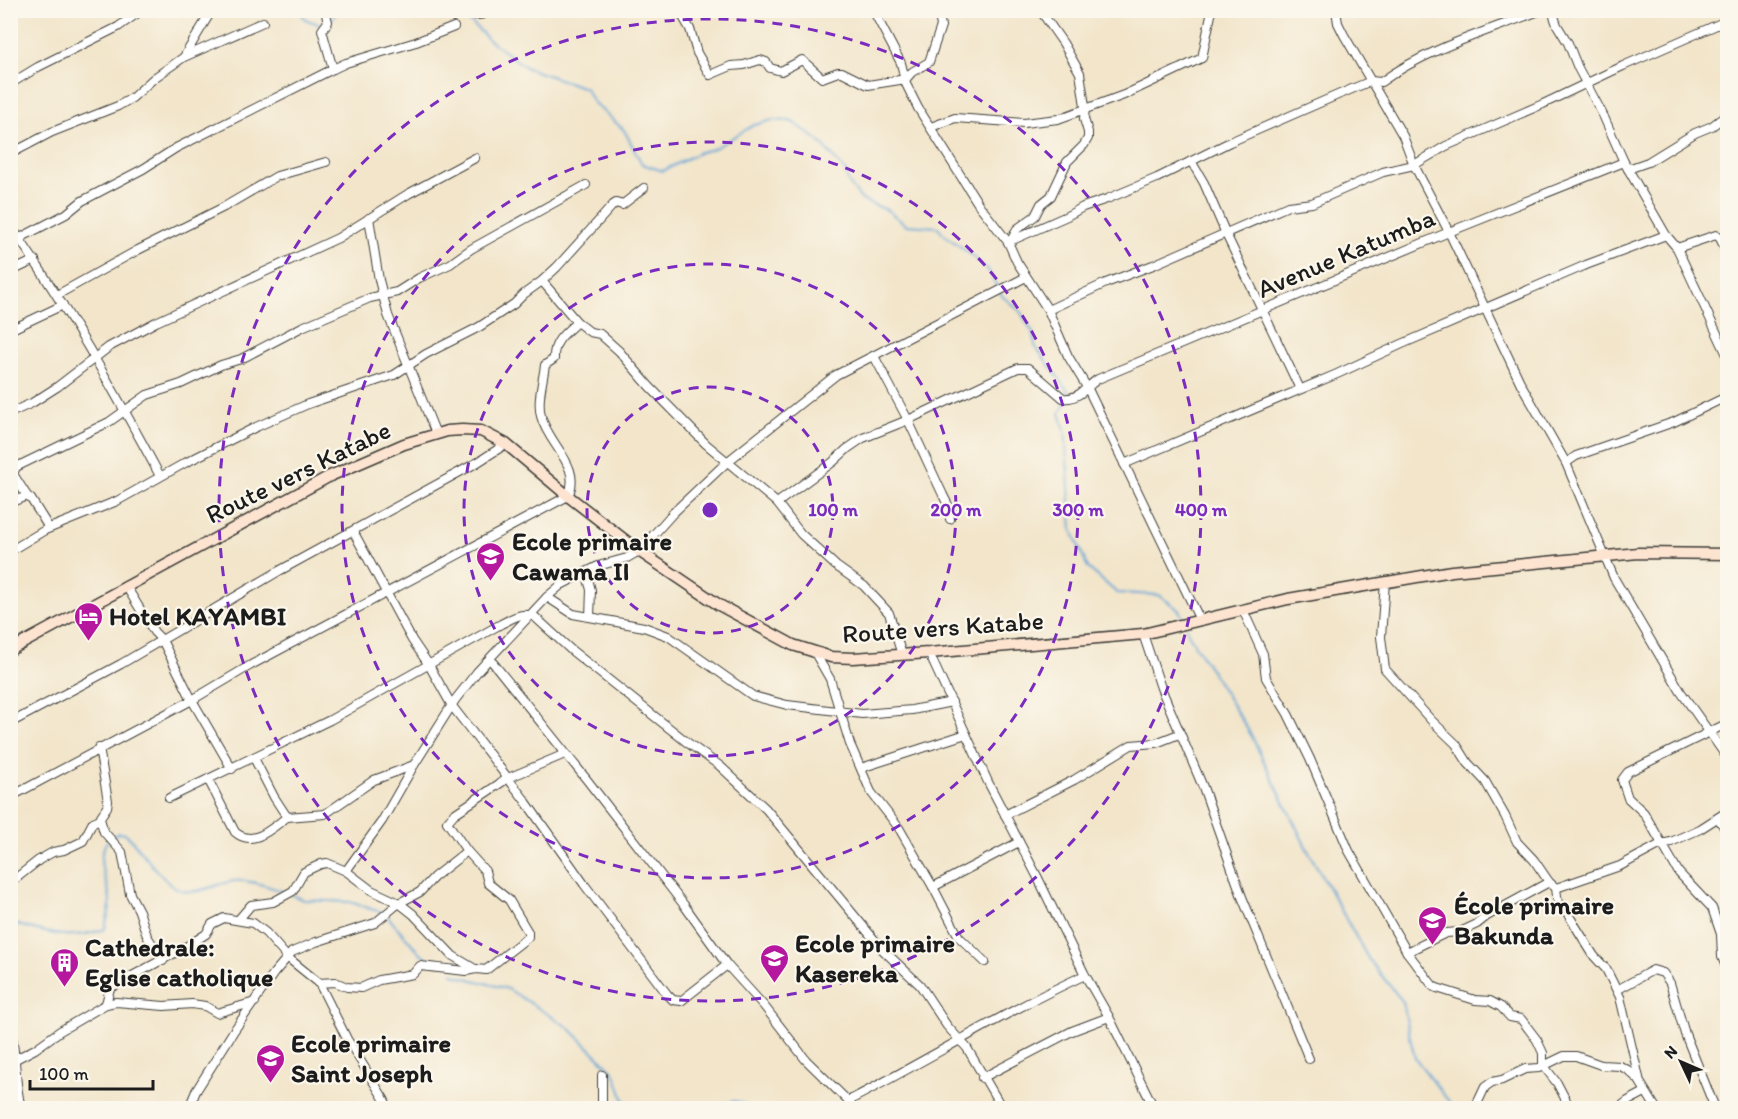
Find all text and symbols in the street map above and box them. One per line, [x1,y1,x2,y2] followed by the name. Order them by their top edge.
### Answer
[1252,201,1440,305] street label: Avenue Katumba
[200,413,396,531] street label: Route vers Katabe
[808,499,859,521] text: 100 m
[931,499,982,521] text: 200 m
[1052,499,1104,521] text: 300 m
[1175,499,1228,521] text: 400 m
[700,500,720,520] centre of rings
[512,525,672,587] place label: Ecole primaire Cawama II
[475,540,507,582] school or university icon: Ecole primaire Cawama II
[72,600,104,642] hotel icon: Hotel KAYAMBI
[109,600,287,632] place label: Hotel KAYAMBI
[841,604,1045,650] street label: Route vers Katabe
[1454,889,1614,951] place label: École primaire Bakunda
[1417,904,1449,946] school or university icon: École primaire Bakunda
[795,927,955,989] place label: Ecole primaire Kasereka
[85,931,273,993] place label: Cathedrale: Eglise catholique
[758,942,790,984] school or university icon: Ecole primaire Kasereka
[48,946,80,988] building icon: Cathedrale: Eglise catholique
[291,1027,451,1089] place label: Ecole primaire Saint Joseph
[1651,1032,1711,1092] north arrow
[1660,1041,1681,1062] text: N
[254,1042,286,1084] school or university icon: Ecole primaire Saint Joseph
[30,1053,153,1091] scale bar
[39,1063,89,1085] text: 100 m

